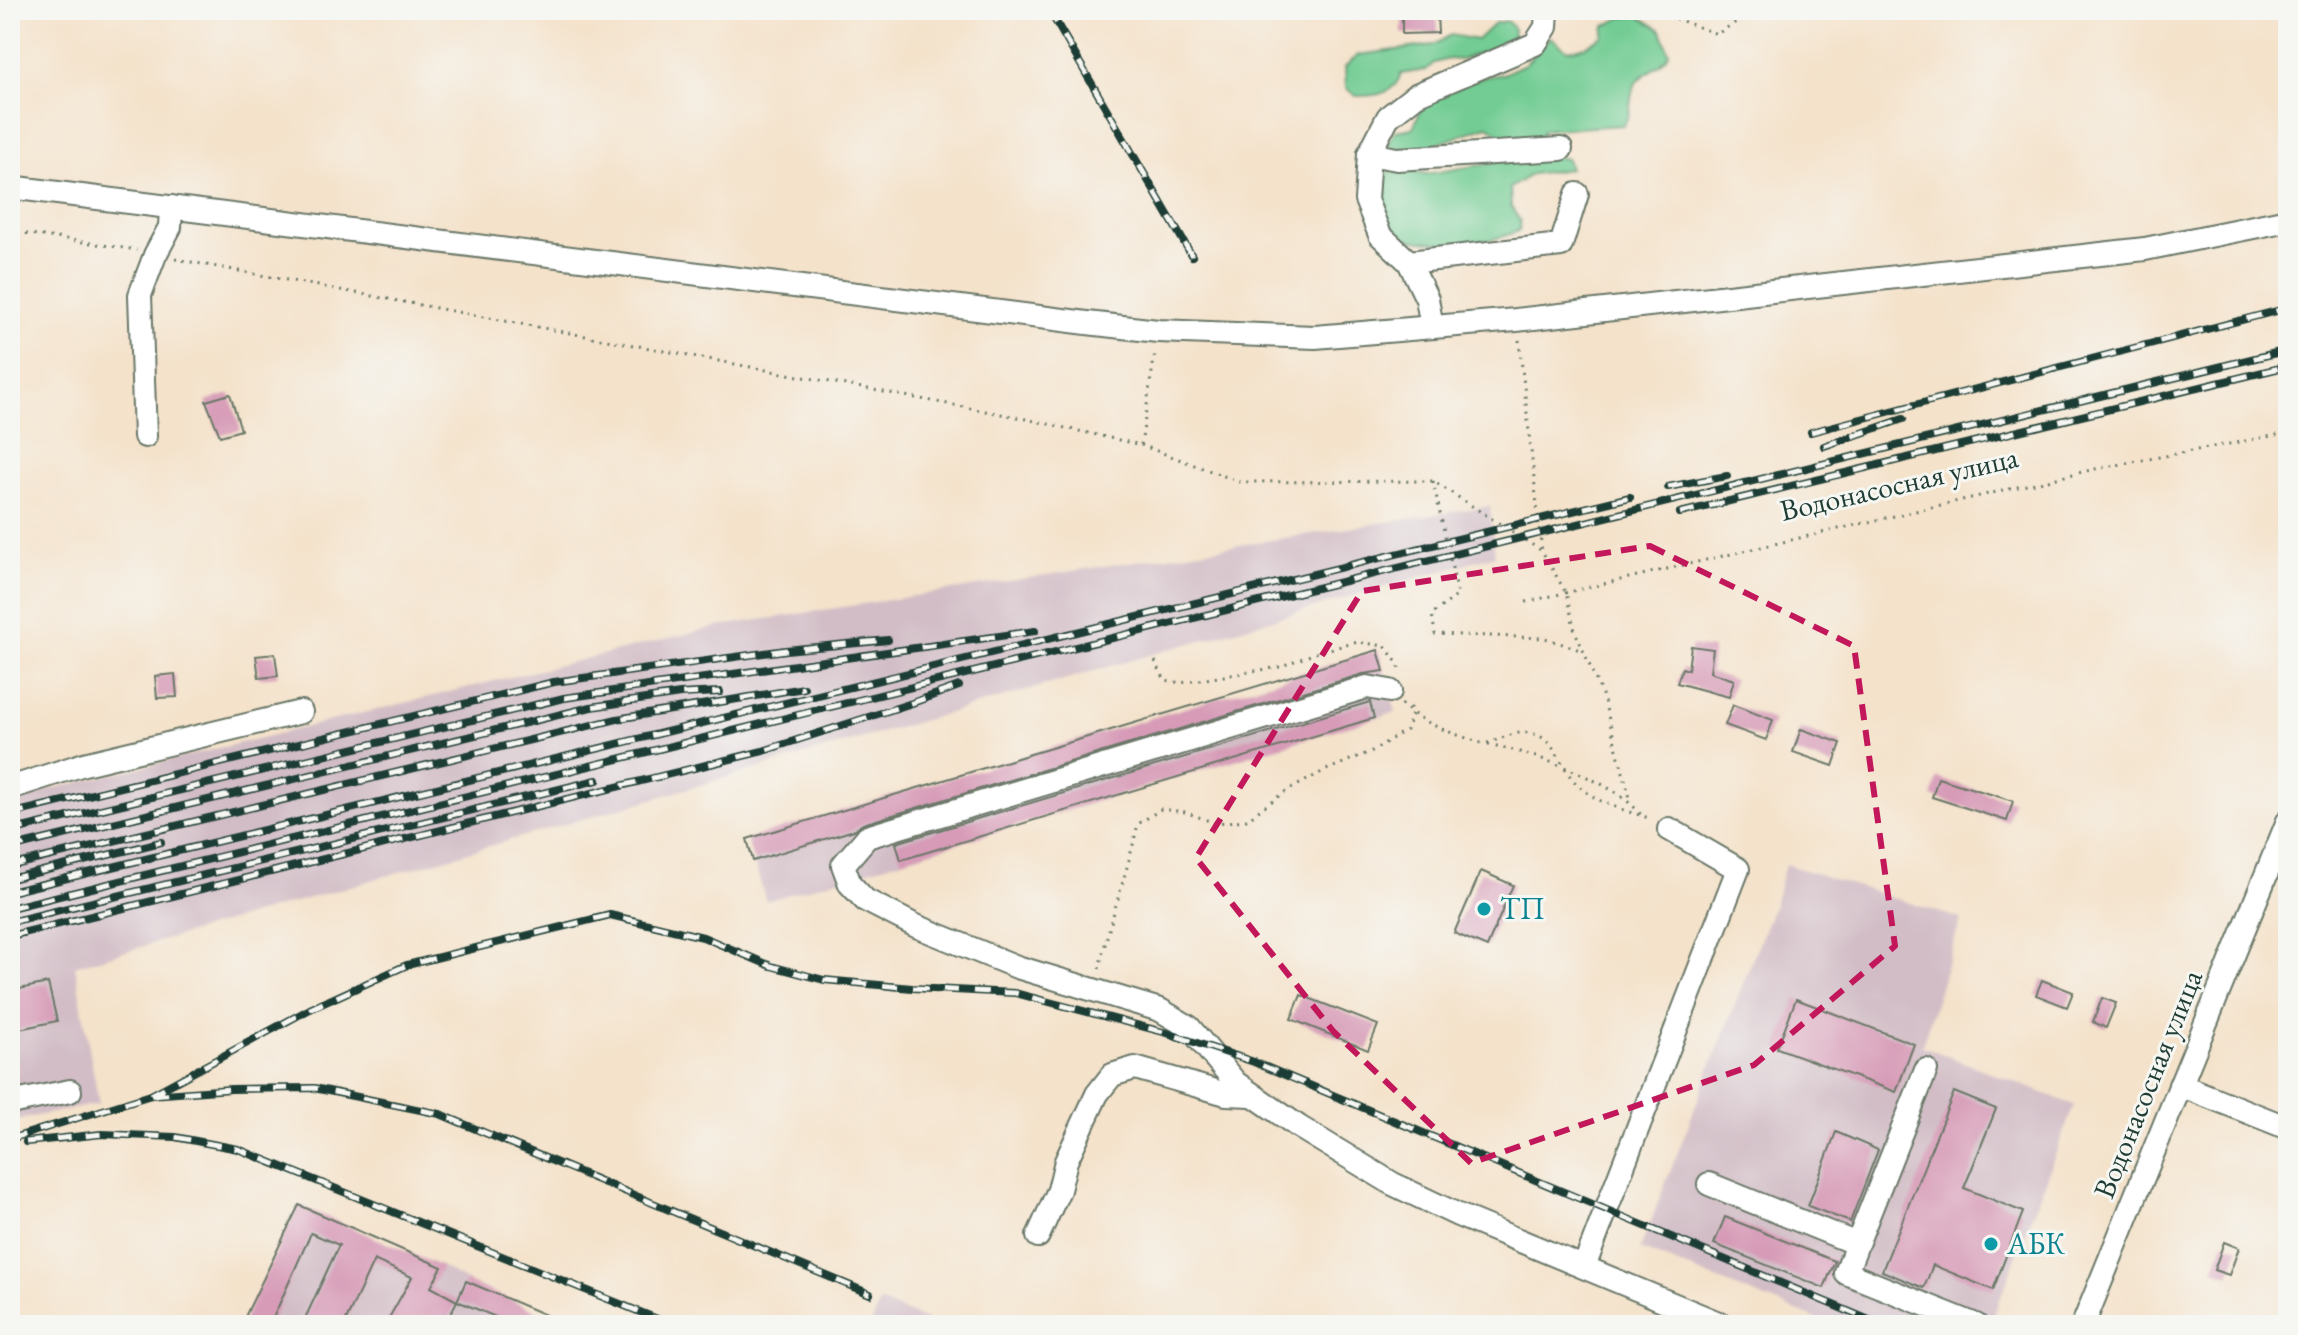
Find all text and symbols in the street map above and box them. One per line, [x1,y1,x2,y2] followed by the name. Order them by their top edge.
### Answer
[1776,437,2022,530] street label: Водонасосная улица
[1500,889,1545,928] place label: ТП
[1475,900,1493,918] marker: ТП
[2084,964,2211,1204] street label: Водонасосная улица
[2006,1224,2065,1263] place label: АБК
[1982,1235,2000,1253] marker: АБК

